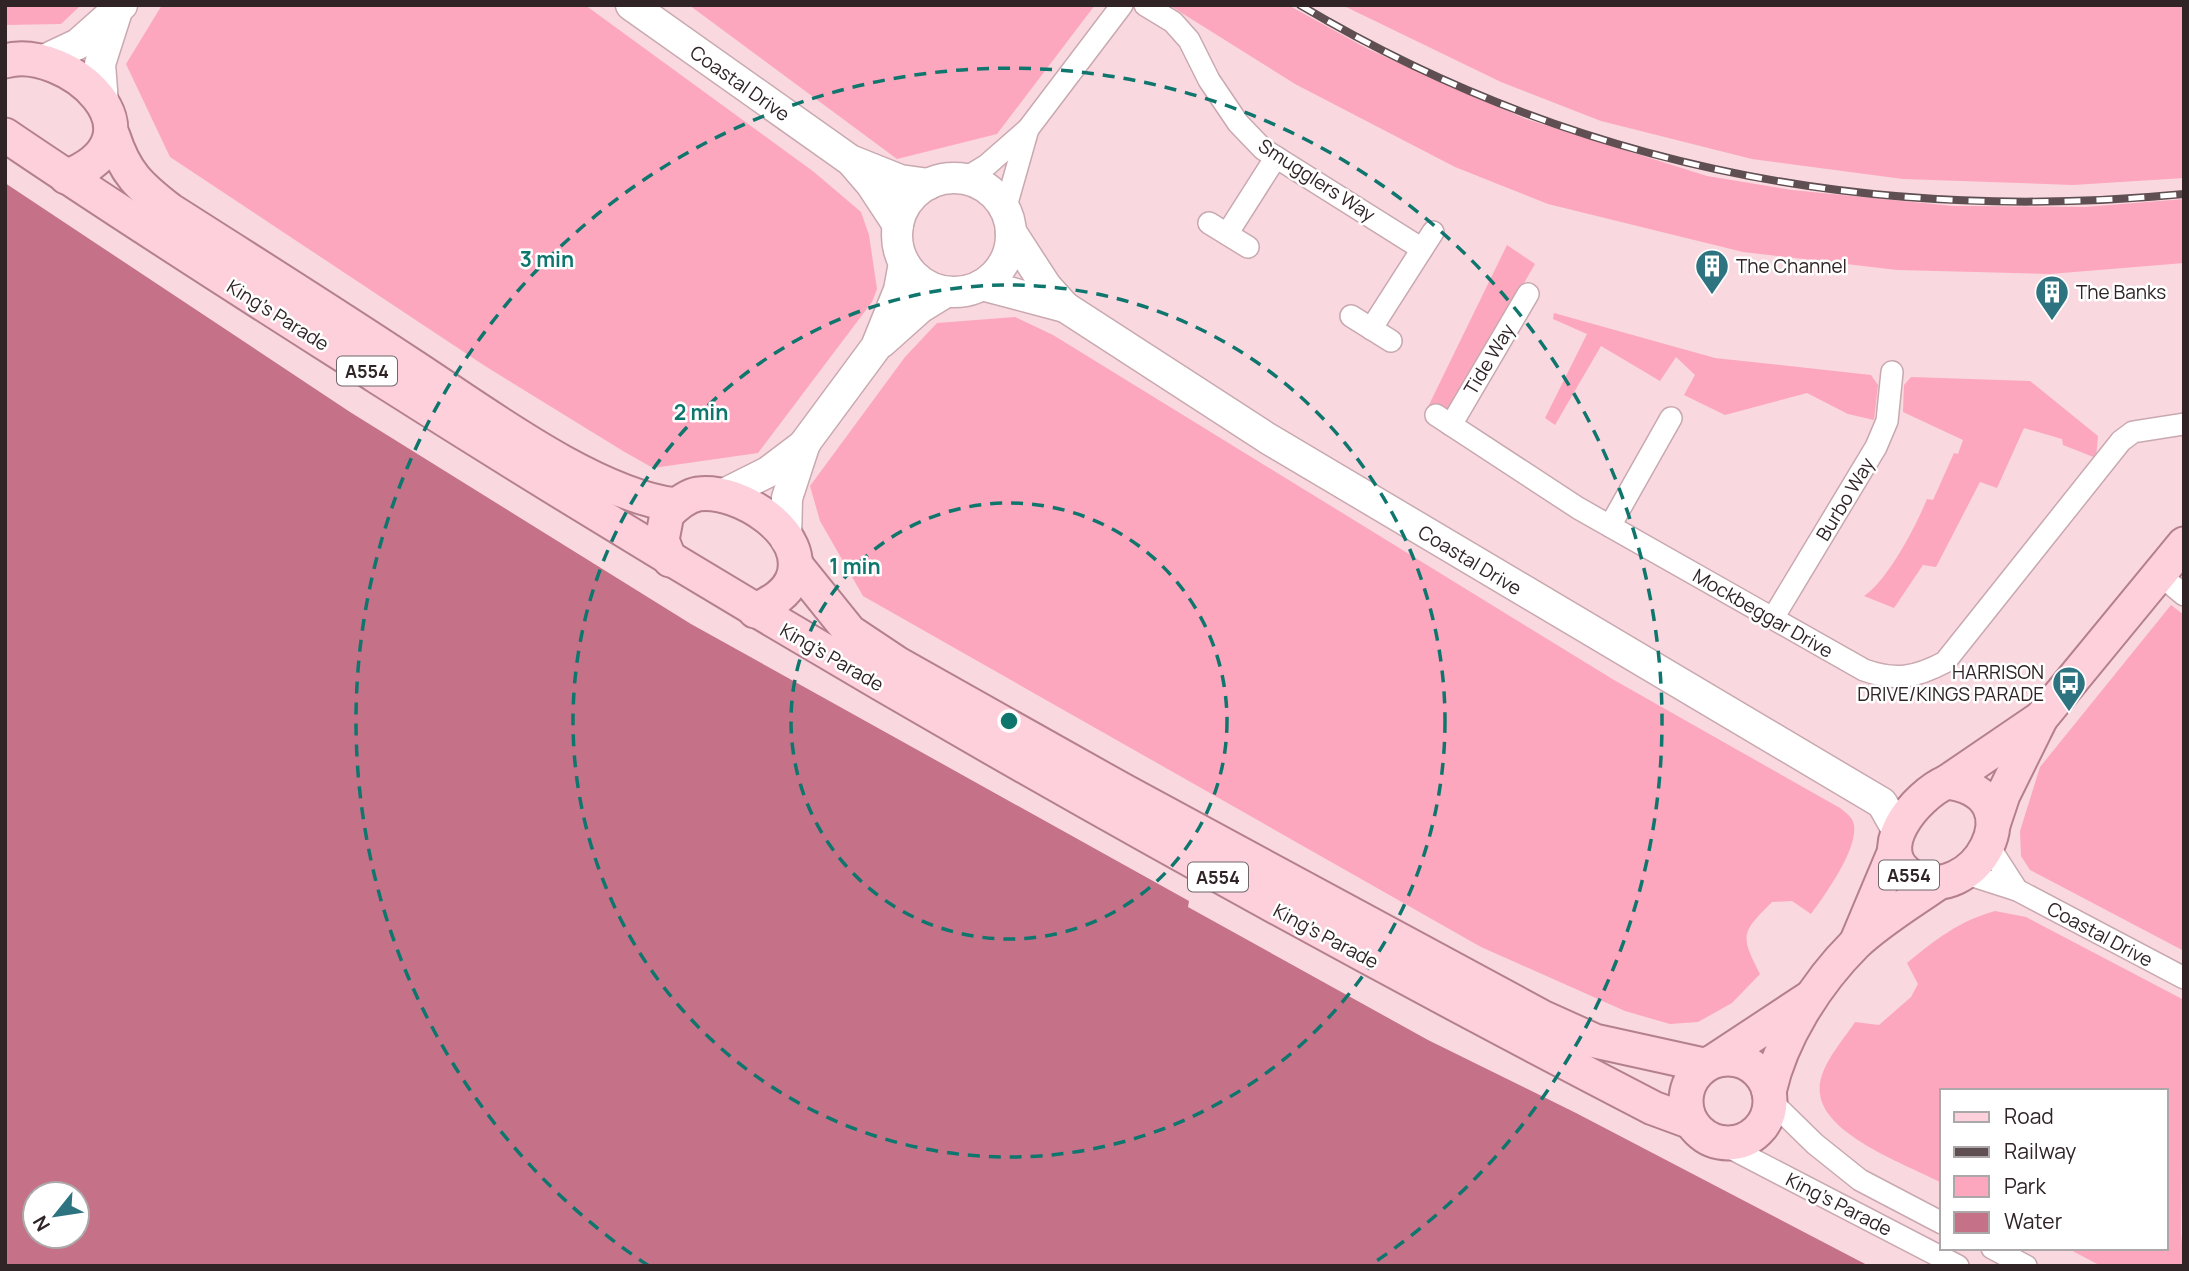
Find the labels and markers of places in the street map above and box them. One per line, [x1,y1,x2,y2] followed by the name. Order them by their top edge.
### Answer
[1693,247,1731,296] building icon: The Channel
[1736,253,1847,279] place label: The Channel
[2033,273,2071,322] building icon: The Banks
[2076,279,2166,305] place label: The Banks
[1857,659,2044,707] place label: HARRISON DRIVE/KINGS PARADE
[2050,664,2088,713] bus stop icon: HARRISON DRIVE/KINGS PARADE
[997,709,1021,733] centre of rings

